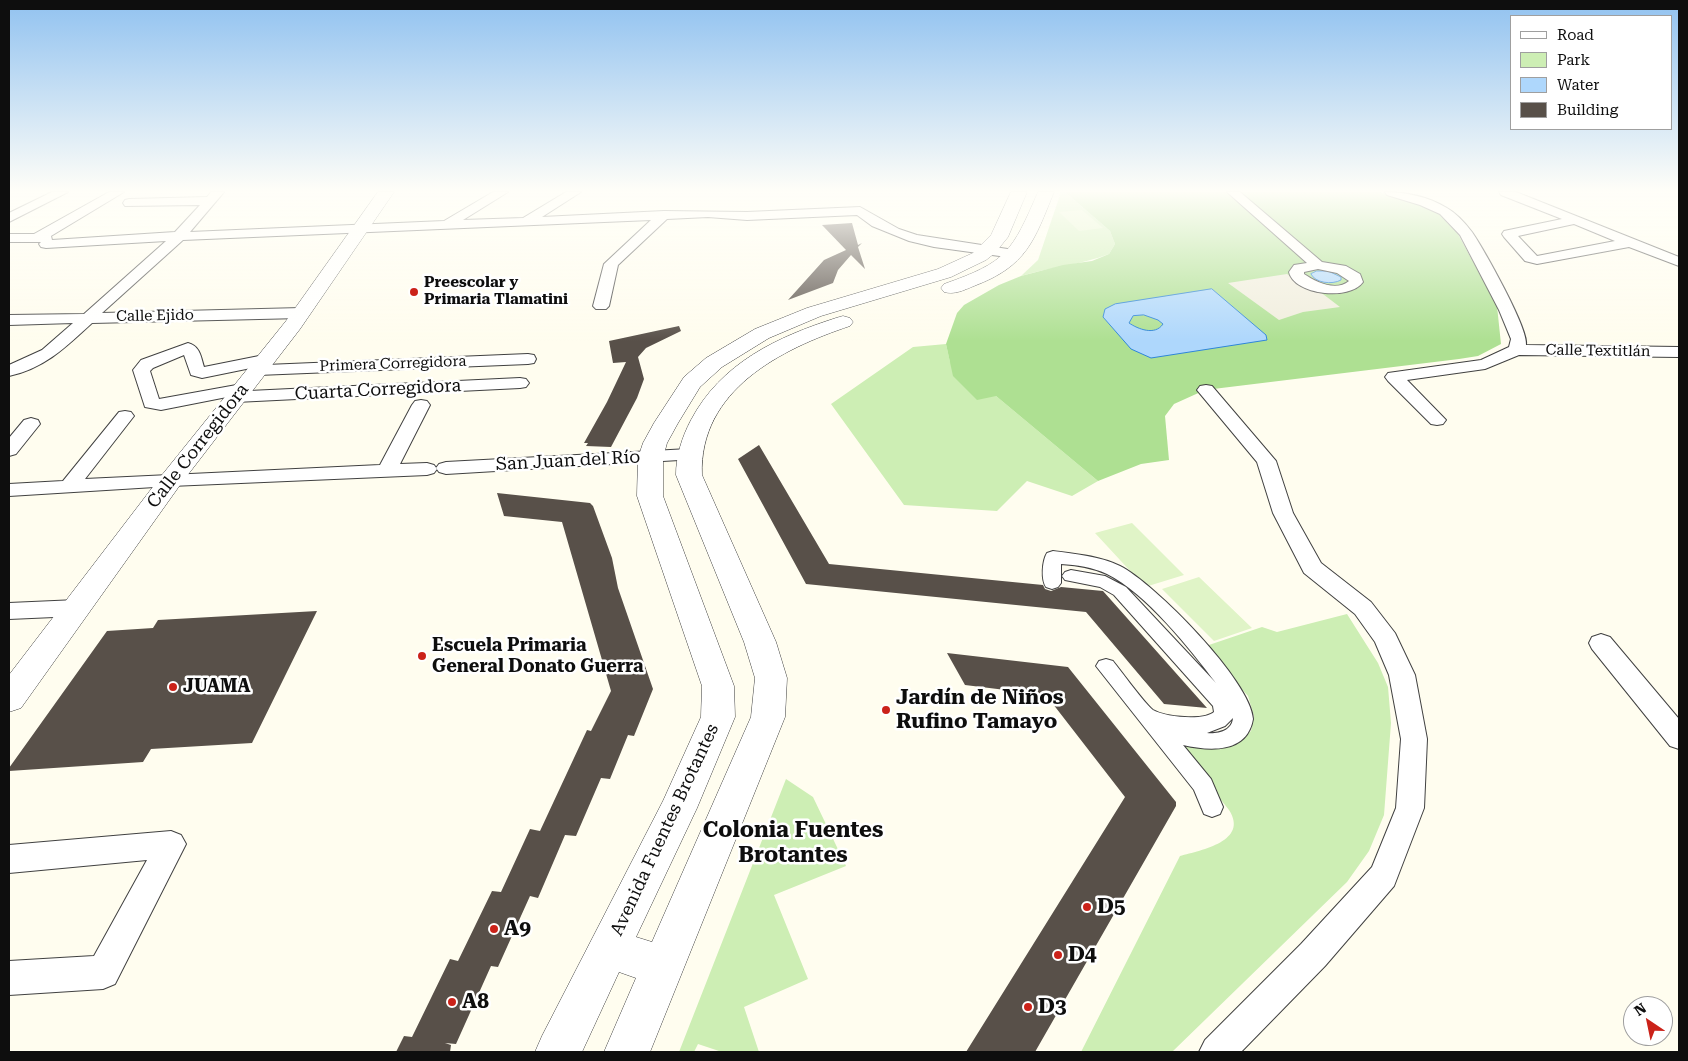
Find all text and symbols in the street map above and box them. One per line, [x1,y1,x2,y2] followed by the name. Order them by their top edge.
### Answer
[1510,15,1673,130] legend
[1557,26,1594,44] text: Road
[1557,51,1590,69] text: Park
[1557,76,1599,94] text: Water
[1557,101,1618,119] text: Building
[424,274,568,309] place label: Preescolar y Primaria Tlamatini
[408,286,420,298] marker: Preescolar y Primaria Tlamatini
[116,306,194,326] street label: Calle Ejido
[1545,341,1651,361] street label: Calle Textitlán
[319,352,467,376] street label: Primera Corregidora
[294,375,462,405] street label: Cuarta Corregidora
[143,379,253,513] street label: Calle Corregidora
[495,446,641,476] street label: San Juan del Río
[432,635,644,678] place label: Escuela Primaria General Donato Guerra
[416,650,428,662] marker: Escuela Primaria General Donato Guerra
[183,676,250,698] place label: JUAMA
[167,681,179,693] marker: JUAMA
[896,685,1064,735] place label: Jardín de Niños Rufino Tamayo
[880,704,892,716] marker: Jardín de Niños Rufino Tamayo
[606,721,724,939] street label: Avenida Fuentes Brotantes
[703,818,883,869] district label: Colonia Fuentes Brotantes
[1097,894,1126,920] place label: D5
[1081,901,1093,913] marker: D5
[504,916,531,942] place label: A9
[488,923,500,935] marker: A9
[1068,942,1097,968] place label: D4
[1052,949,1064,961] marker: D4
[462,989,489,1015] place label: A8
[1038,994,1067,1020] place label: D3
[446,996,458,1008] marker: A8
[1623,996,1673,1046] north arrow
[1631,1000,1649,1019] text: N
[1022,1001,1034,1013] marker: D3

